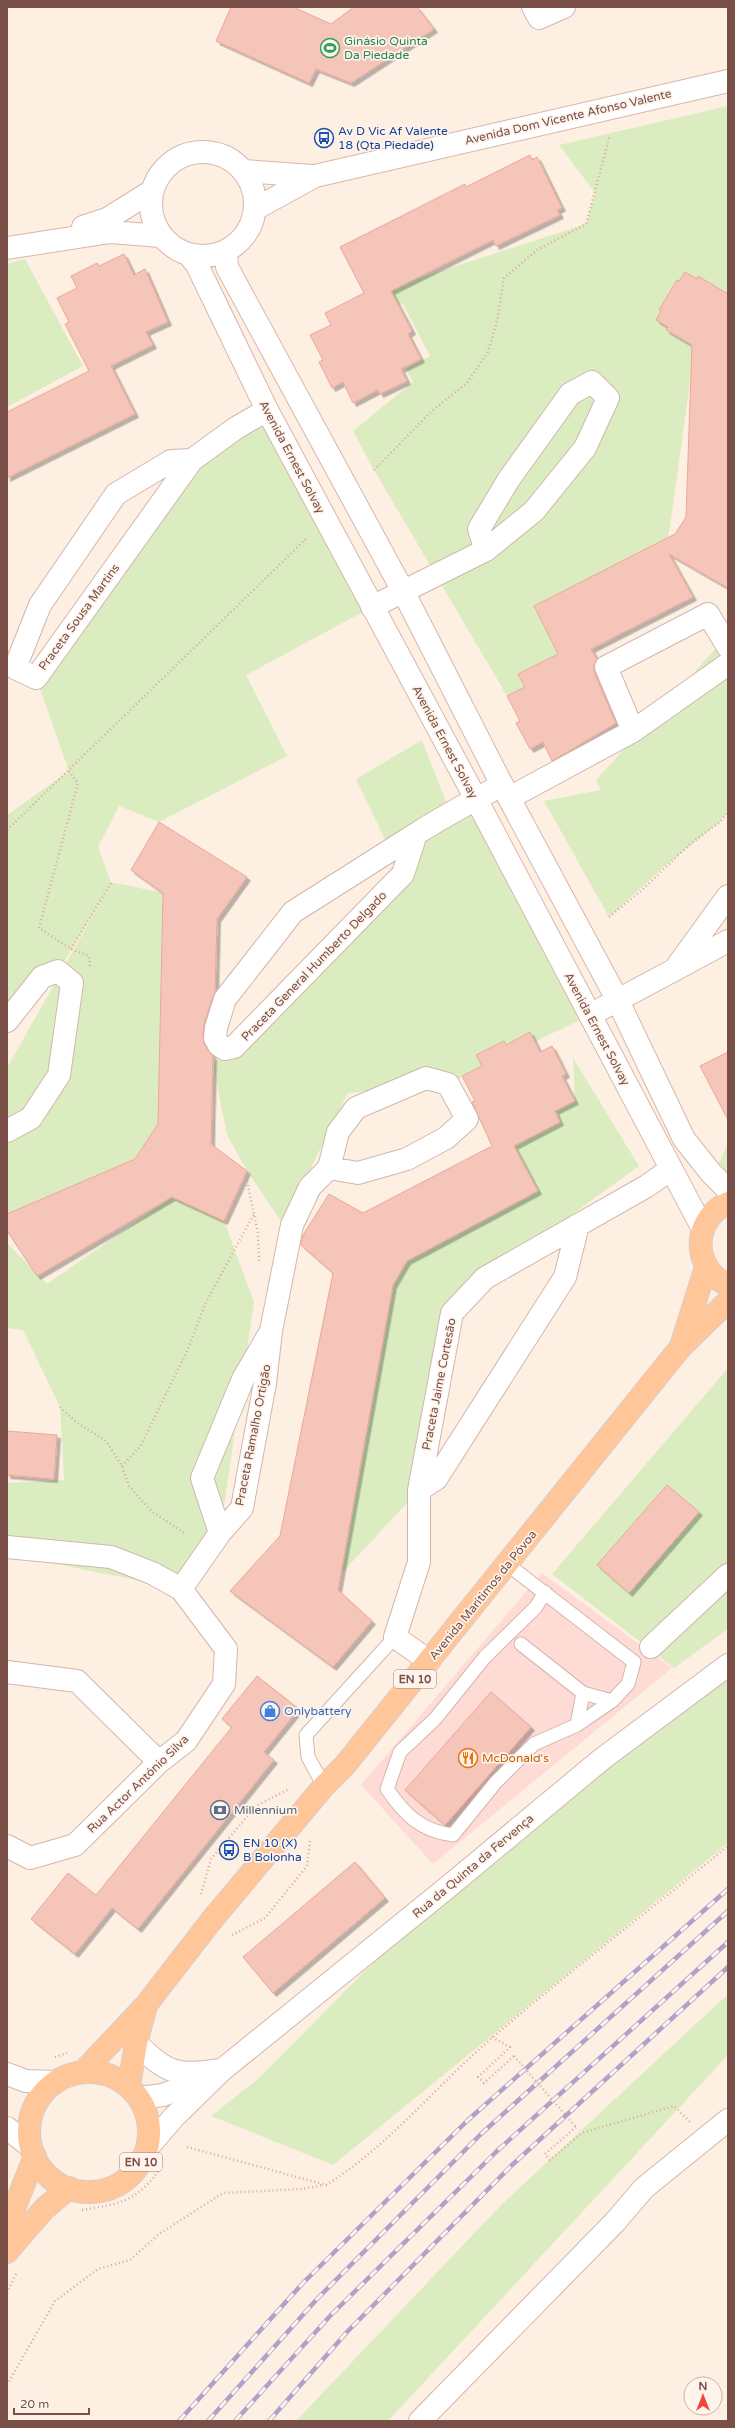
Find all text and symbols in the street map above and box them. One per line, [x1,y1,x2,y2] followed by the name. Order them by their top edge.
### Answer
[344,34,428,62] place label: Ginásio Quinta Da Piedade
[319,37,341,59] sports icon: Ginásio Quinta Da Piedade
[463,86,673,148] street label: Avenida Dom Vicente Afonso Valente
[338,124,448,152] place label: Av D Vic Af Valente 18 (Qta Piedade)
[313,127,335,149] bus stop icon: Av D Vic Af Valente 18 (Qta Piedade)
[256,398,328,516] street label: Avenida Ernest Solvay
[36,561,122,673] street label: Praceta Sousa Martins
[409,683,481,801] street label: Avenida Ernest Solvay
[238,888,390,1044] street label: Praceta General Humberto Delgado
[561,970,633,1088] street label: Avenida Ernest Solvay
[419,1317,459,1451] street label: Praceta Jaime Cortesão
[232,1363,274,1507] street label: Praceta Ramalho Ortigão
[426,1527,540,1663] street label: Avenida Marítimos da Póvoa
[394,1670,436,1688] road number: EN 10
[259,1700,281,1722] shop icon: Onlybattery
[284,1704,352,1718] place label: Onlybattery
[84,1732,192,1836] street label: Rua Actor António Silva
[457,1747,479,1769] restaurant icon: McDonald's
[482,1751,549,1765] place label: McDonald's
[209,1799,231,1821] bank icon: Millennium
[234,1803,297,1817] place label: Millennium
[410,1811,536,1921] street label: Rua da Quinta da Fervença
[243,1836,302,1864] place label: EN 10 (X) B Bolonha
[218,1839,240,1861] bus stop icon: EN 10 (X) B Bolonha
[120,2153,162,2171] road number: EN 10
[683,2376,723,2416] north arrow
[699,2380,707,2393] text: N
[14,2390,89,2416] scale bar
[20,2397,49,2411] text: 20 m

